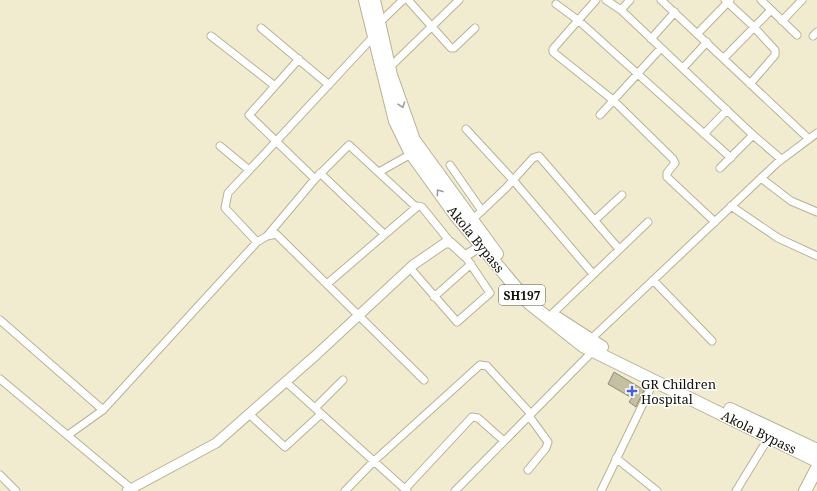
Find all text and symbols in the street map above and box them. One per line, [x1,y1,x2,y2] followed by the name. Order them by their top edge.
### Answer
[397,102,405,109] one-way arrow
[437,190,444,197] one-way arrow
[443,202,509,276] street label: Akola Bypass
[499,285,545,305] road number: SH197
[641,375,717,408] place label: GR Children Hospital
[626,385,638,397] marker: GR Children Hospital
[718,406,800,458] street label: Akola Bypass

